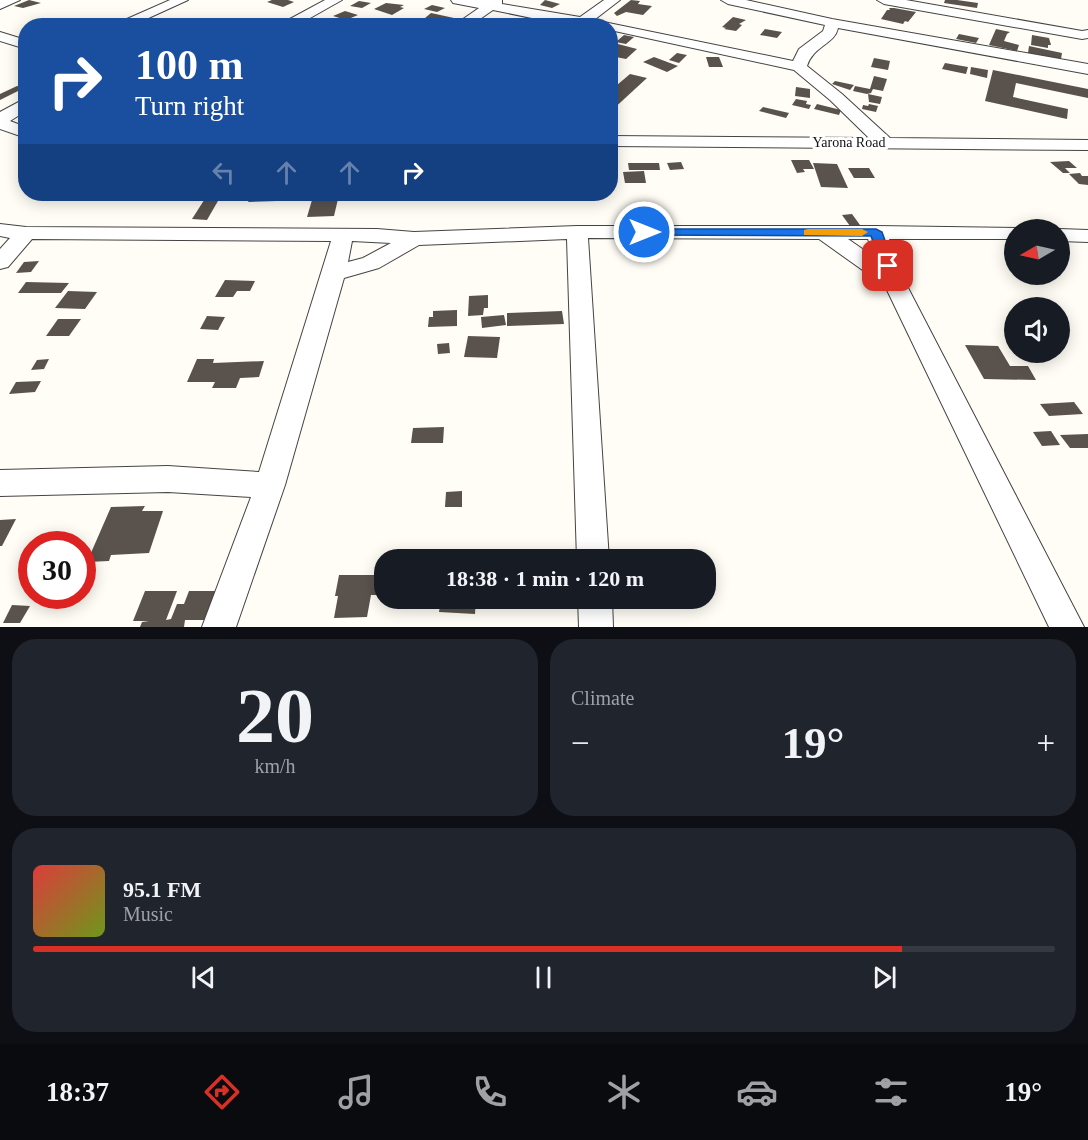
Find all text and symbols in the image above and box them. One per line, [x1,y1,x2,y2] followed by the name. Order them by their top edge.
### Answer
[36,42,114,120] icon: right
[135,42,244,88] text: 100 m
[135,91,244,121] text: Turn right
[813,135,885,150] street label: Yarona Road
[207,156,240,189] icon: left
[270,156,303,189] icon: ahead
[333,156,366,189] icon: ahead
[396,156,429,189] icon: right
[612,200,676,264] position arrow
[1004,219,1070,285] north arrow
[1004,219,1070,363] map controls
[862,240,913,291] pin
[871,249,904,282] icon: arrive
[1004,297,1070,363] button: sound
[18,531,96,609] speed limit sign: 30
[446,566,644,591] text: 18:38 · 1 min · 120 m
[236,672,314,759] text: 20
[571,687,634,709] text: Climate
[782,718,845,768] text: 19°
[571,725,590,761] text: −
[1036,725,1055,761] text: +
[254,755,296,777] text: km/h
[123,877,201,902] text: 95.1 FM
[123,903,173,925] text: Music
[187,961,220,994] icon: previous
[527,961,560,994] icon: pause
[868,961,901,994] icon: next
[201,1071,243,1113] icon: directions
[335,1071,377,1113] icon: music
[469,1071,511,1113] icon: phone
[603,1071,645,1113] icon: climate
[736,1071,778,1113] icon: car
[870,1071,912,1113] icon: filters
[46,1077,109,1107] text: 18:37
[1004,1077,1042,1107] text: 19°

